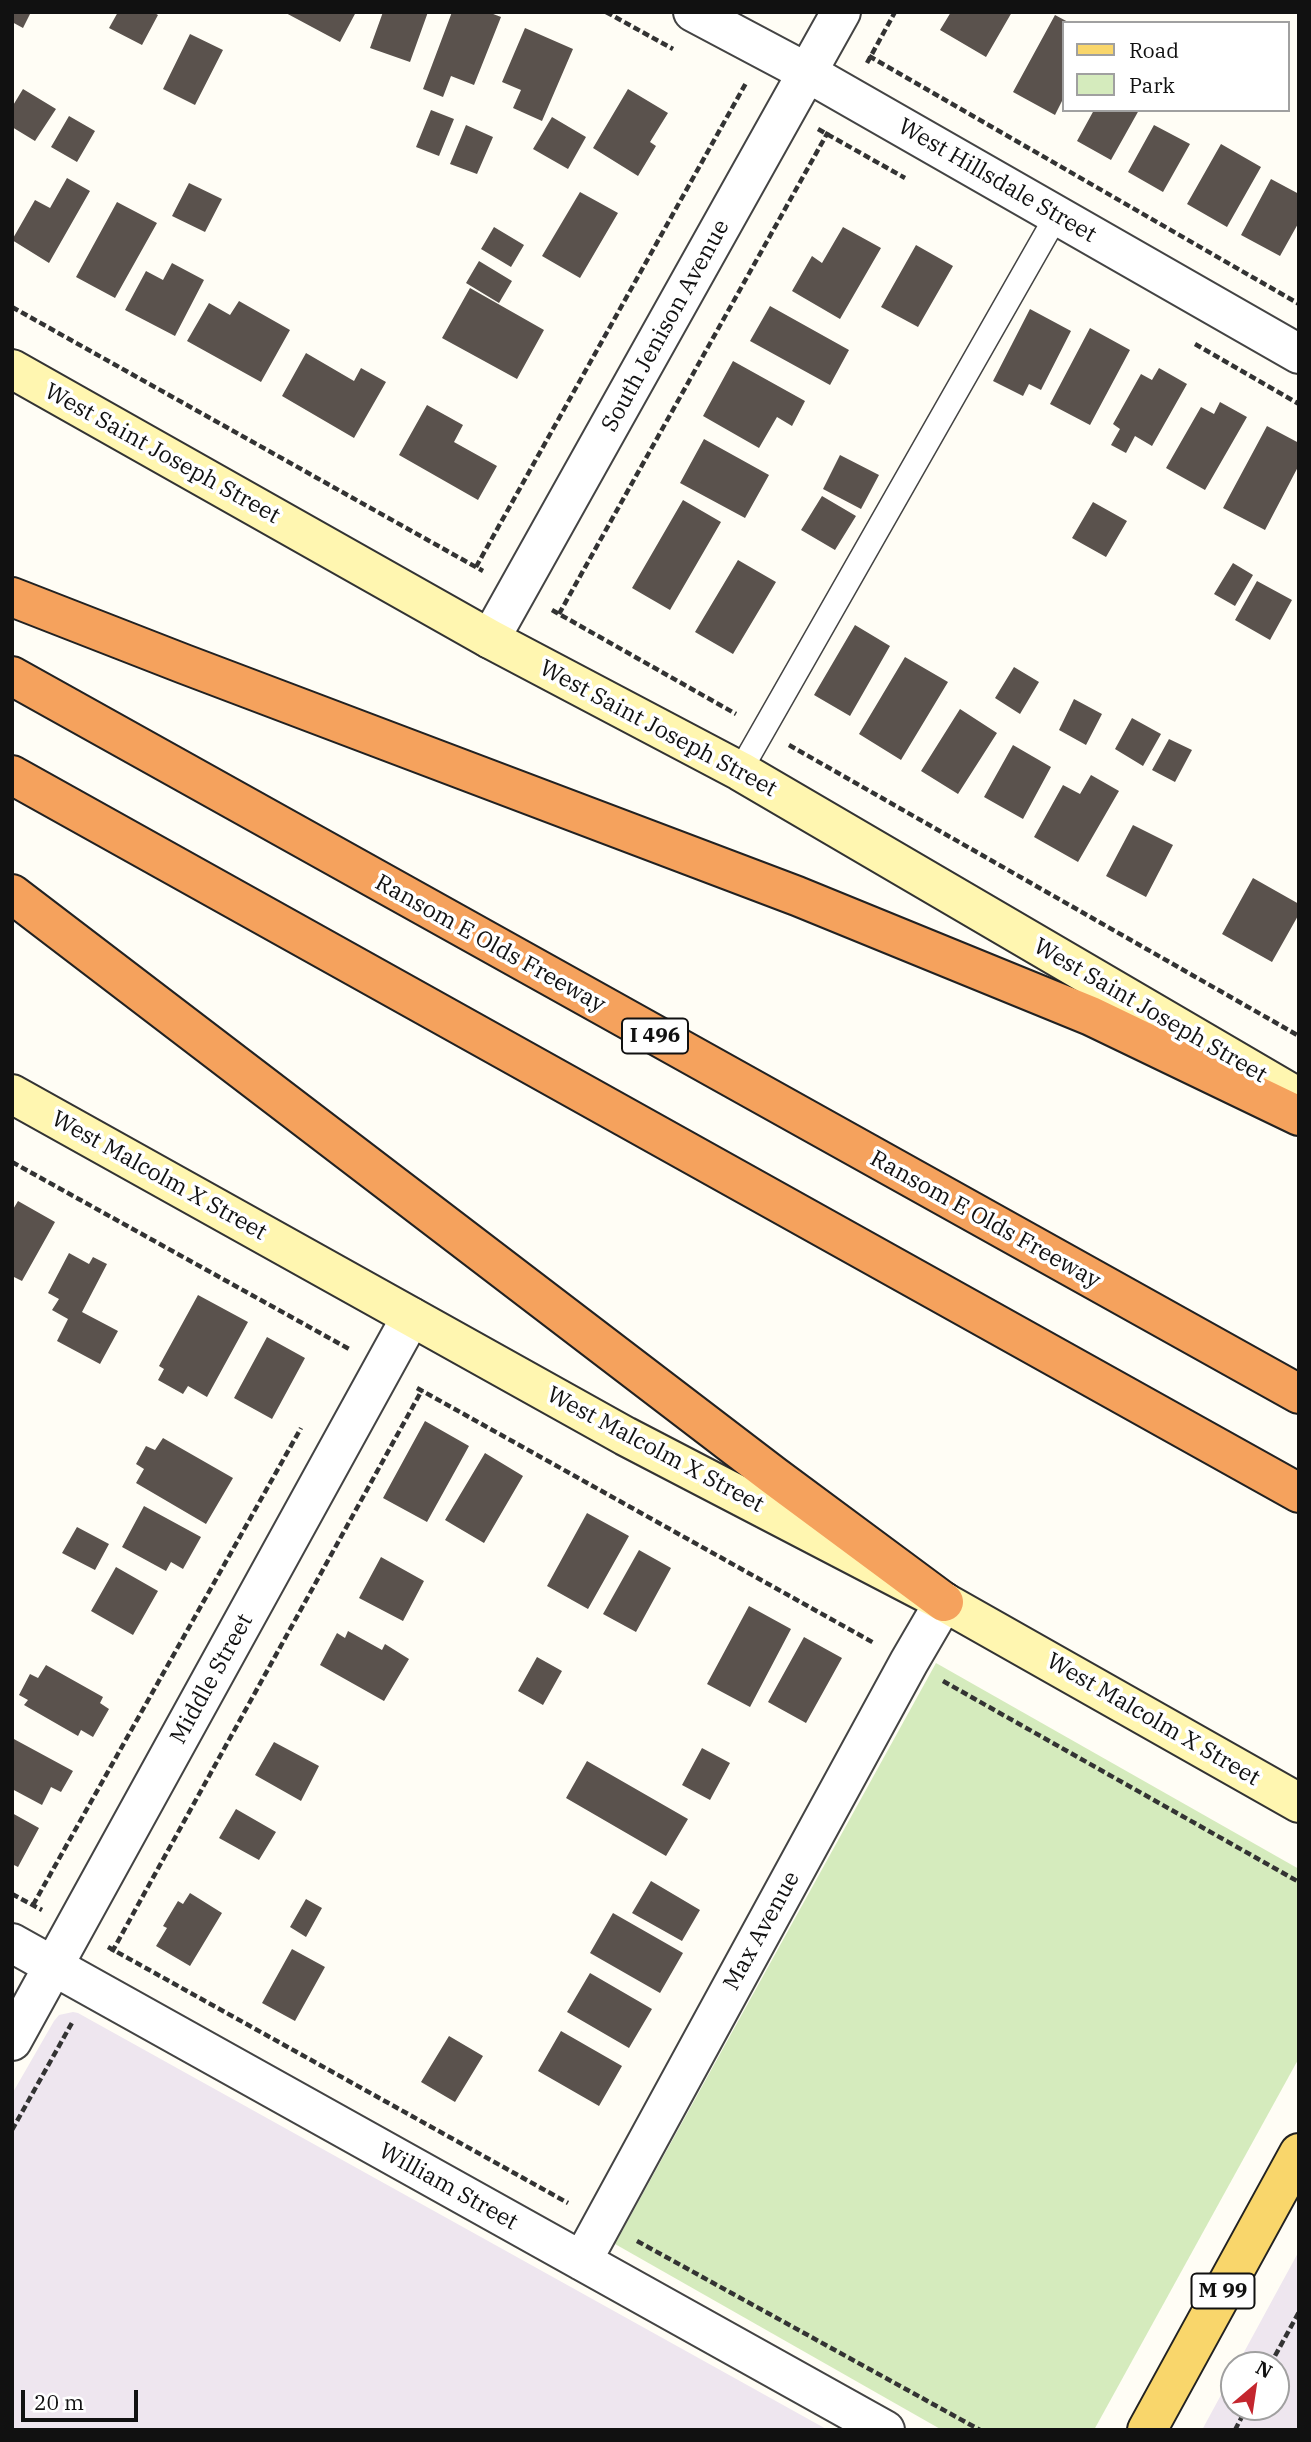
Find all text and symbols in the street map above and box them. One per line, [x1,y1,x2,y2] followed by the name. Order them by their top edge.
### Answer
[1062,21,1290,112] legend
[1129,36,1179,64] text: Road
[1129,71,1175,99] text: Park
[893,113,1101,249] street label: West Hillsdale Street
[596,215,736,437] street label: South Jenison Avenue
[40,378,284,530] street label: West Saint Joseph Street
[535,655,781,803] street label: West Saint Joseph Street
[370,869,610,1019] street label: Ransom E Olds Freeway
[1028,933,1272,1089] street label: West Saint Joseph Street
[622,1018,688,1054] road number: I 496
[47,1105,271,1247] street label: West Malcolm X Street
[865,1145,1105,1295] street label: Ransom E Olds Freeway
[542,1381,768,1519] street label: West Malcolm X Street
[165,1609,259,1749] street label: Middle Street
[1041,1648,1265,1792] street label: West Malcolm X Street
[718,1867,806,1995] street label: Max Avenue
[374,2137,522,2237] street label: William Street
[1192,2274,1254,2308] road number: M 99
[1220,2351,1290,2421] north arrow
[1252,2355,1277,2384] text: N
[24,2376,142,2420] scale bar
[34,2388,84,2416] text: 20 m

